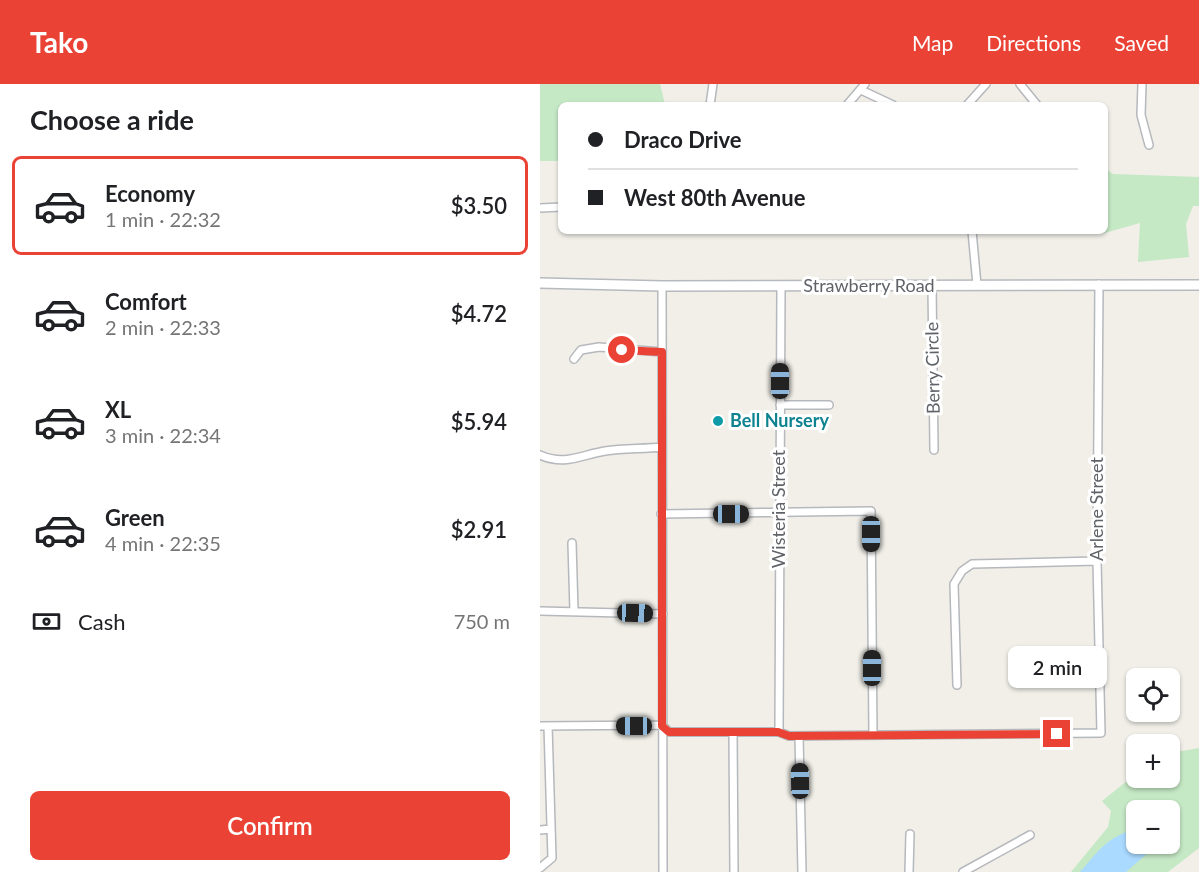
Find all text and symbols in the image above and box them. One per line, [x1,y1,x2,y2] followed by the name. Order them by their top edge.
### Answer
[30,25,88,59] text: Tako
[912,30,953,55] text: Map
[986,30,1081,55] text: Directions
[1114,30,1169,55] text: Saved
[30,103,194,136] text: Choose a ride
[624,126,742,153] text: Draco Drive
[33,179,87,233] icon: car
[105,180,195,207] text: Economy
[624,184,805,211] text: West 80th Avenue
[451,192,507,219] text: $3.50
[105,207,221,231] text: 1 min · 22:32
[803,274,935,296] street label: Strawberry Road
[33,287,87,341] icon: car
[105,288,187,315] text: Comfort
[451,300,507,327] text: $4.72
[105,315,221,339] text: 2 min · 22:33
[920,322,944,414] street label: Berry Circle
[608,336,635,363] route start
[771,363,789,399] car
[33,395,87,449] icon: car
[105,396,131,423] text: XL
[451,408,507,435] text: $5.94
[730,409,829,431] place label: Bell Nursery
[711,414,725,428] marker: Bell Nursery
[105,423,221,447] text: 3 min · 22:34
[767,449,789,568] street label: Wisteria Street
[1085,456,1107,561] street label: Arlene Street
[33,503,87,557] icon: car
[105,504,165,531] text: Green
[713,505,749,523] car
[451,516,507,543] text: $2.91
[862,516,880,552] car
[105,531,221,555] text: 4 min · 22:35
[617,603,653,623] car
[30,605,63,638] icon: cash
[78,608,125,635] text: Cash
[454,609,510,633] text: 750 m
[1008,647,1106,689] callout: 2 min
[863,650,881,686] car
[1033,655,1082,679] text: 2 min
[1126,668,1180,854] map controls
[1126,668,1180,722] button: locate
[616,717,652,735] car
[1043,720,1070,747] route end
[1126,734,1180,788] button: +
[791,763,809,799] car
[30,791,510,860] button: Confirm
[1126,800,1180,854] button: −

